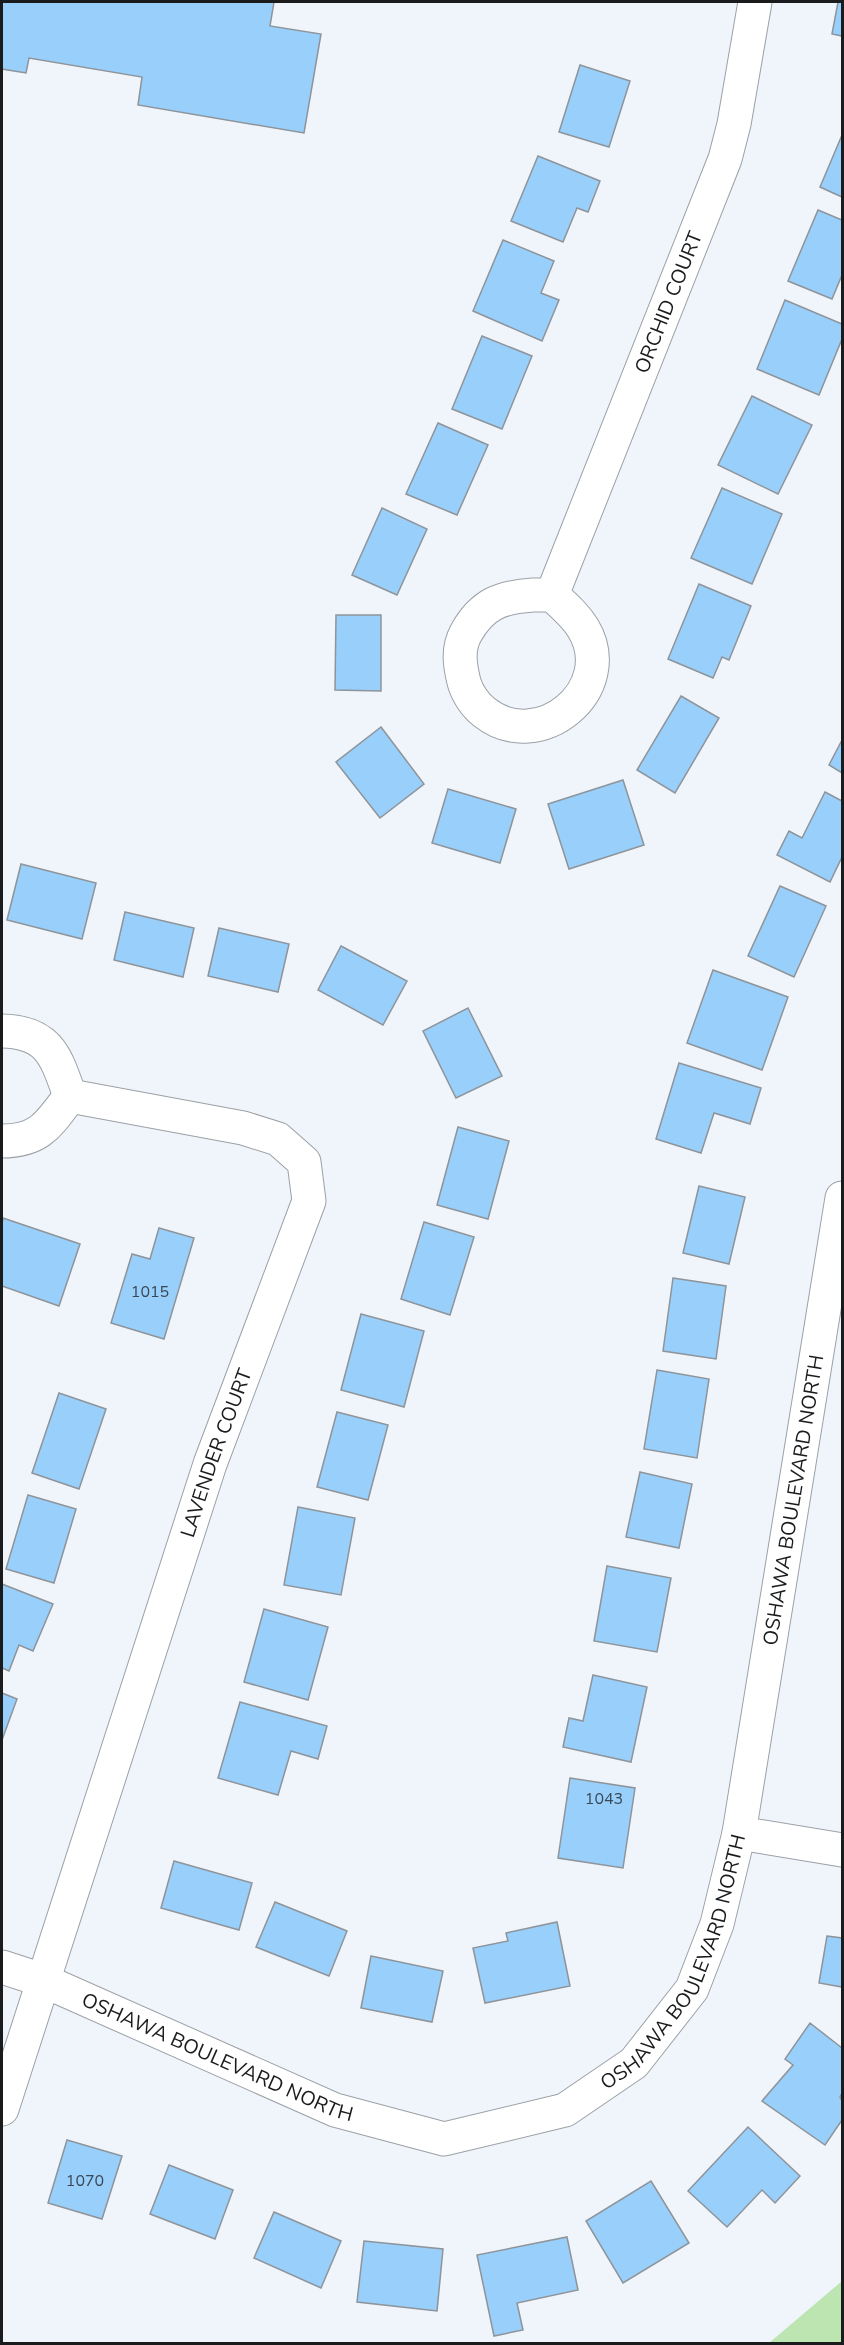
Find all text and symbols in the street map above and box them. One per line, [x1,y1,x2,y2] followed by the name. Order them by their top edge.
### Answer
[628,228,709,377] street label: ORCHID COURT
[131,1281,169,1303] house number: 1015
[757,1353,830,1647] street label: OSHAWA BOULEVARD NORTH
[174,1365,259,1541] street label: LAVENDER COURT
[585,1788,623,1810] house number: 1043
[595,1832,752,2096] street label: OSHAWA BOULEVARD NORTH
[77,1986,356,2128] street label: OSHAWA BOULEVARD NORTH
[66,2170,104,2192] house number: 1070

